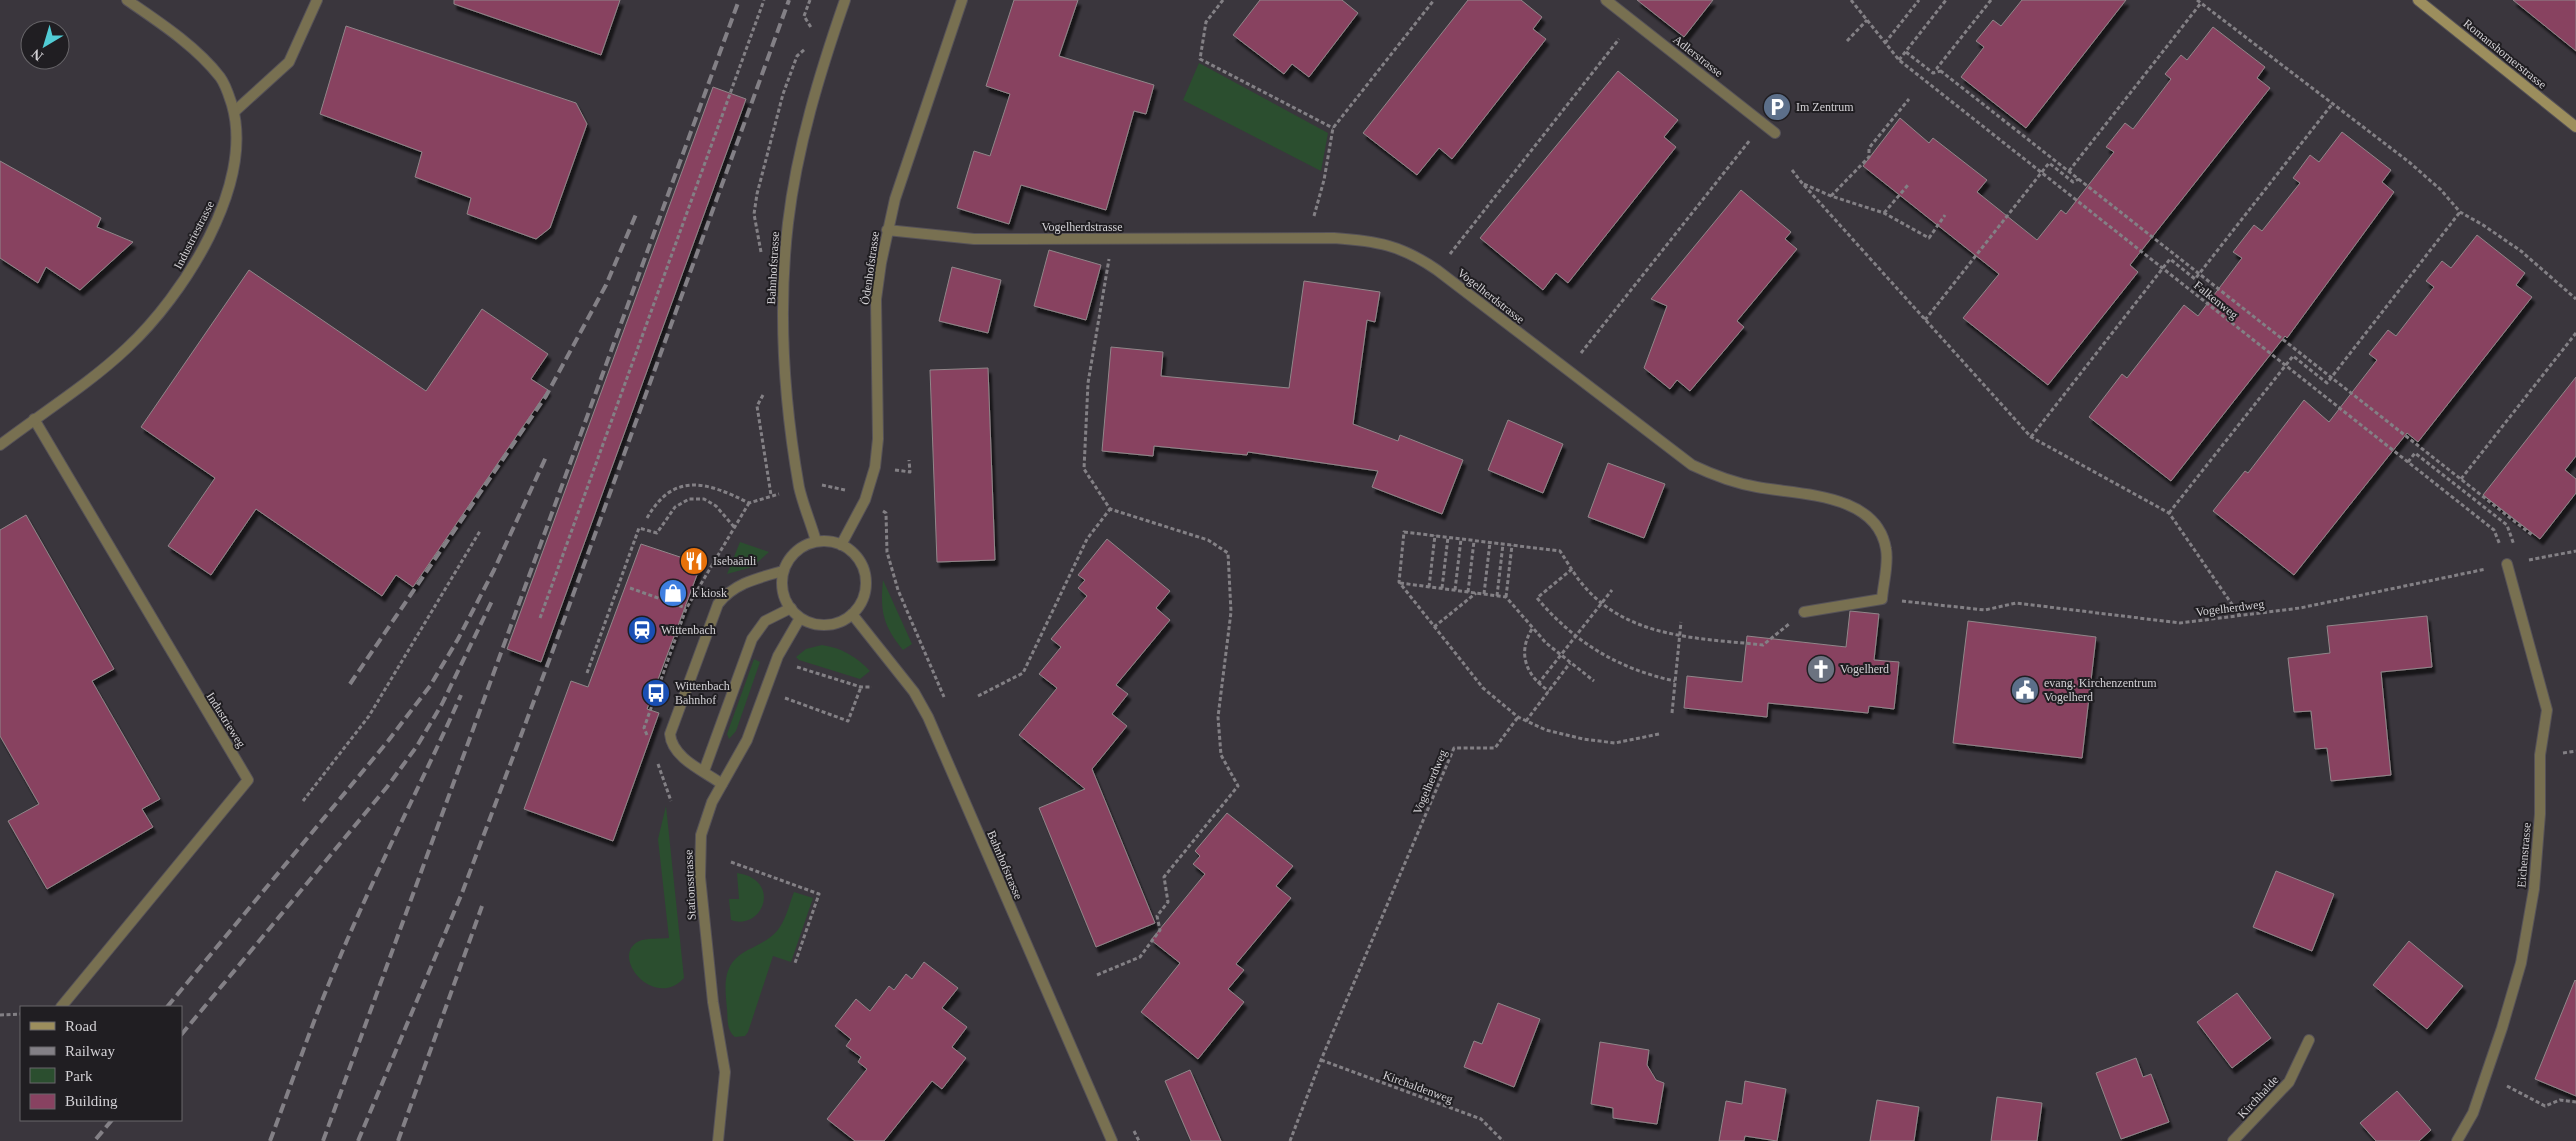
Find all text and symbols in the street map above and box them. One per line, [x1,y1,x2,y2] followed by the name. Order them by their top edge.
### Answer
[2461,16,2549,92] street label: Romanshornerstrasse
[20,20,70,70] north arrow
[1670,32,1726,80] street label: Adlerstrasse
[29,46,46,64] text: N
[1762,92,1792,122] parking icon: Im Zentrum
[1796,100,1854,114] place label: Im Zentrum
[171,199,217,271] street label: Industriestrasse
[1041,220,1123,234] street label: Vogelherdstrasse
[858,230,882,306] street label: Ödenhofstrasse
[764,231,782,305] street label: Bahnhofstrasse
[1455,266,1527,326] street label: Vogelherdstrasse
[2191,278,2241,322] street label: Falkenweg
[679,546,709,576] restaurant icon: Isebaänli
[713,554,757,568] place label: Isebaänli
[658,578,688,608] shop icon: k kiosk
[692,586,727,600] place label: k kiosk
[2195,597,2265,619] street label: Vogelherdweg
[627,615,657,645] station icon: Wittenbach
[661,623,716,637] place label: Wittenbach
[1806,654,1836,684] church icon: Vogelherd
[1840,662,1889,676] place label: Vogelherd
[2010,675,2040,705] public building icon: evang. Kirchenzentrum Vogelherd
[2044,676,2157,704] place label: evang. Kirchenzentrum Vogelherd
[641,678,671,708] bus stop icon: Wittenbach Bahnhof
[675,679,730,707] place label: Wittenbach Bahnhof
[203,690,249,750] street label: Industrieweg
[1410,747,1450,817] street label: Vogelherdweg
[2514,822,2534,888] street label: Eichenstrasse
[984,829,1026,901] street label: Bahnhofstrasse
[681,849,699,921] street label: Stationsstrasse
[20,1006,182,1121] legend
[65,1018,97,1034] text: Road
[65,1043,115,1059] text: Railway
[65,1068,93,1084] text: Park
[1381,1068,1455,1106] street label: Kirchaldenweg
[2235,1073,2281,1121] street label: Kirchhalde
[65,1093,118,1109] text: Building

